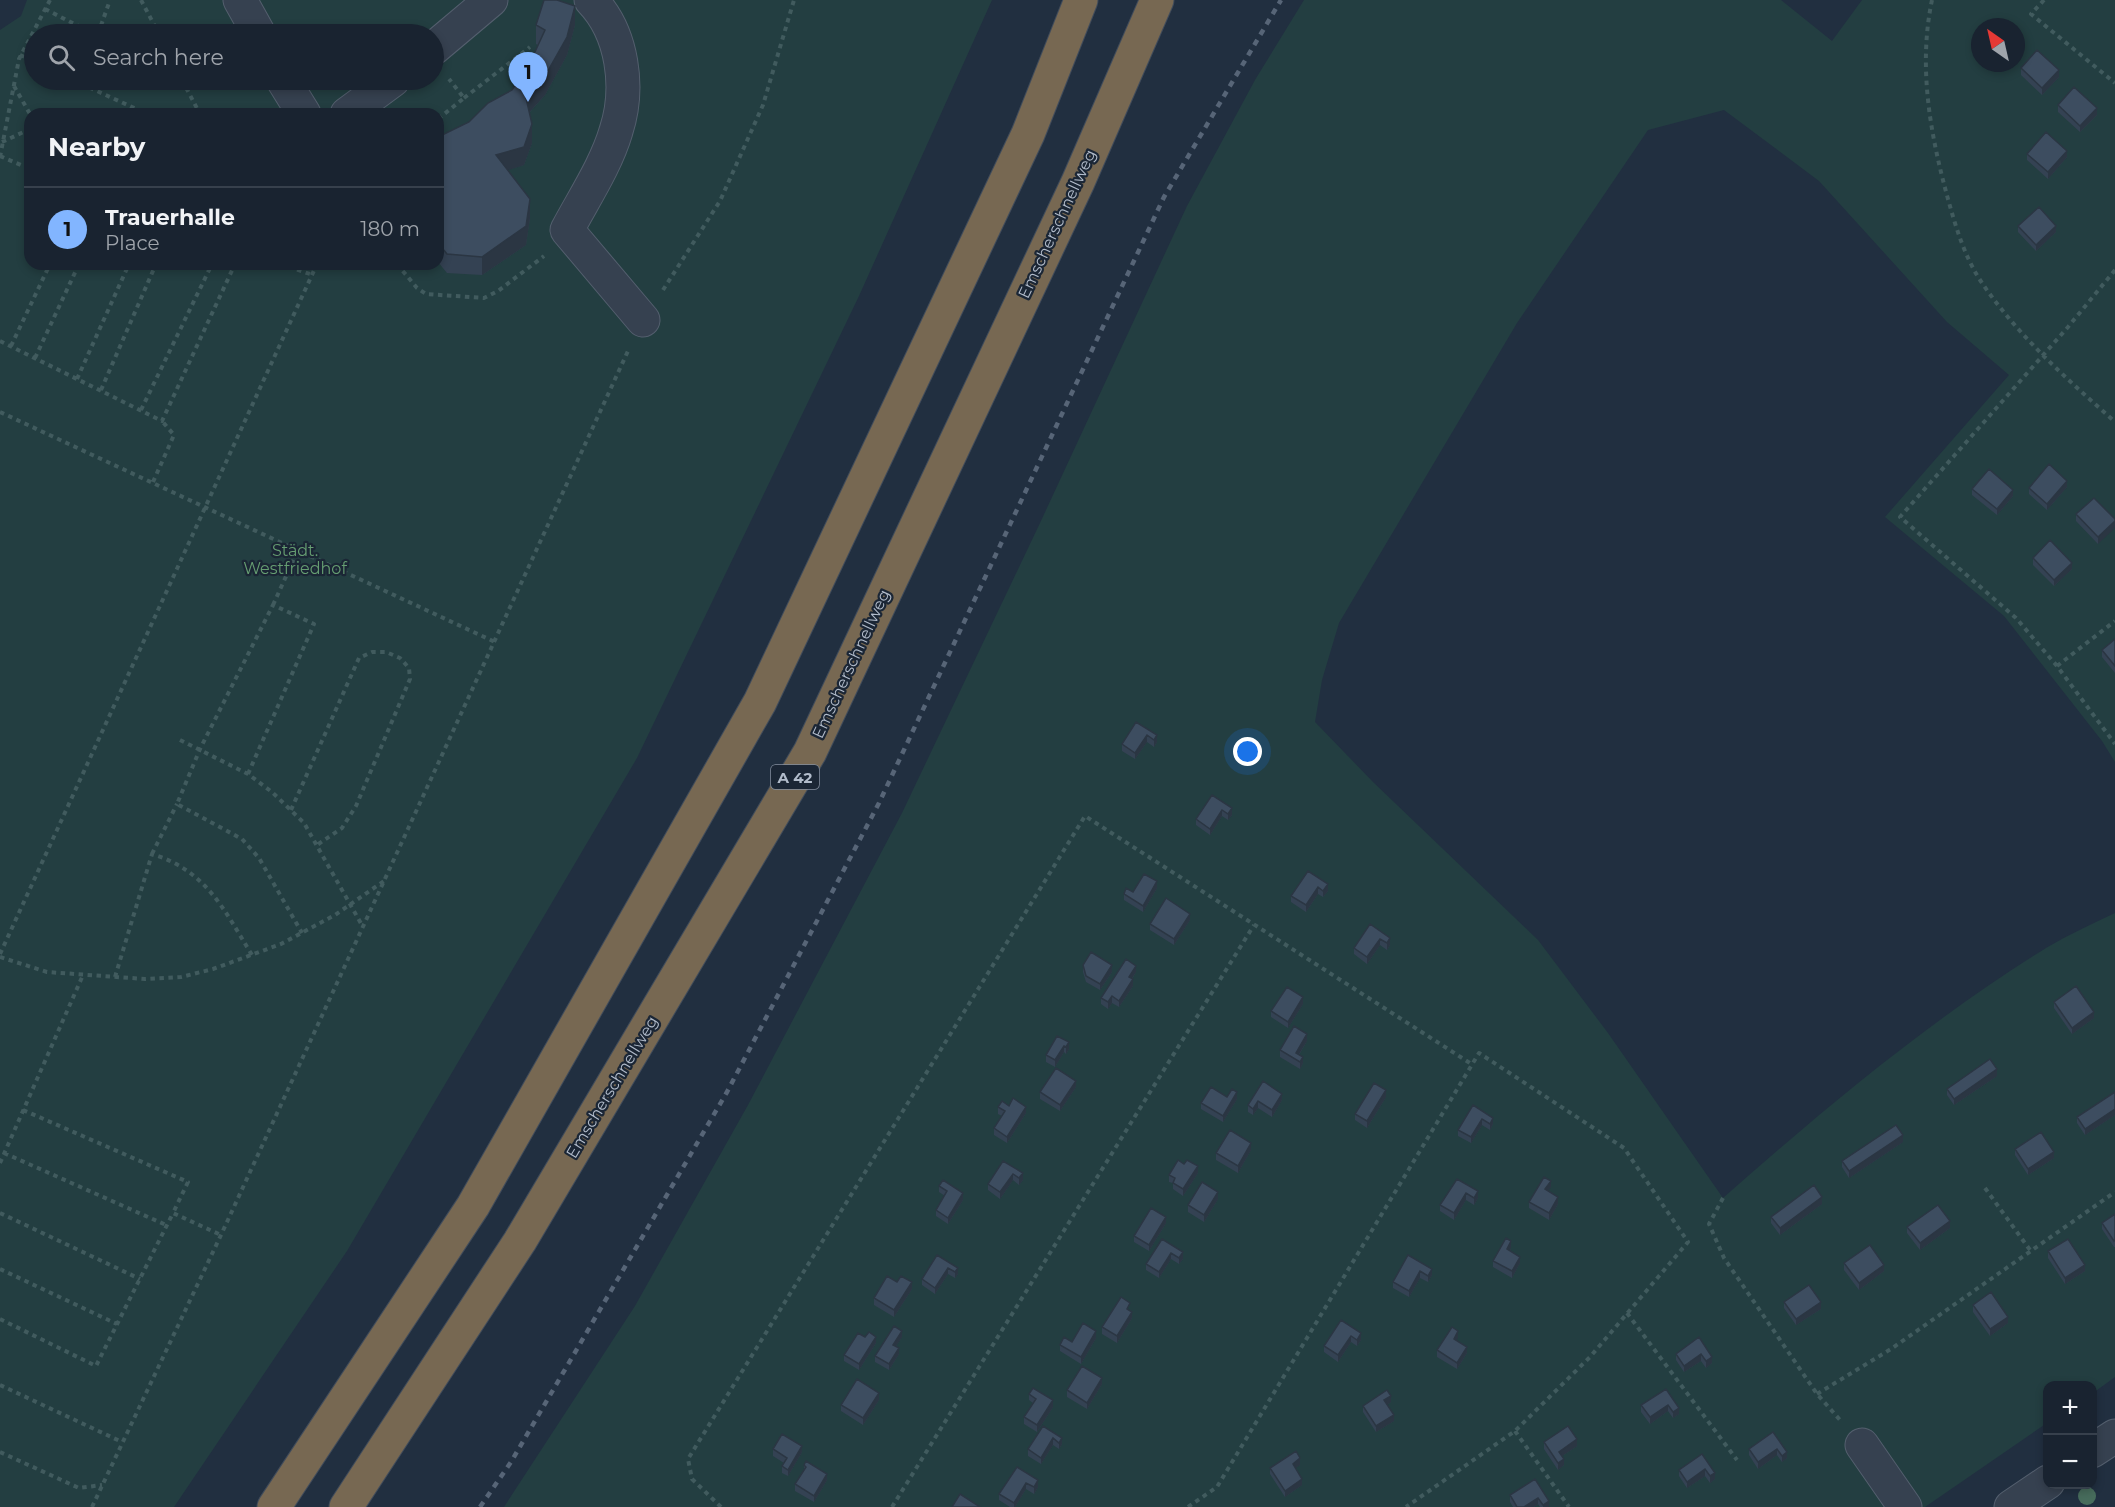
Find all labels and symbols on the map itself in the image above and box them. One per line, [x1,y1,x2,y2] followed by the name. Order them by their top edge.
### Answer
[1971,18,2025,72] north arrow
[508,52,548,102] pin: 1
[1014,146,1100,302] street label: Emscherschnellweg
[243,541,347,578] park label: Städt. Westfriedhof
[808,586,894,742] street label: Emscherschnellweg
[1233,737,1262,766] your location
[771,765,819,789] road number: A 42
[562,1013,662,1161] street label: Emscherschnellweg

